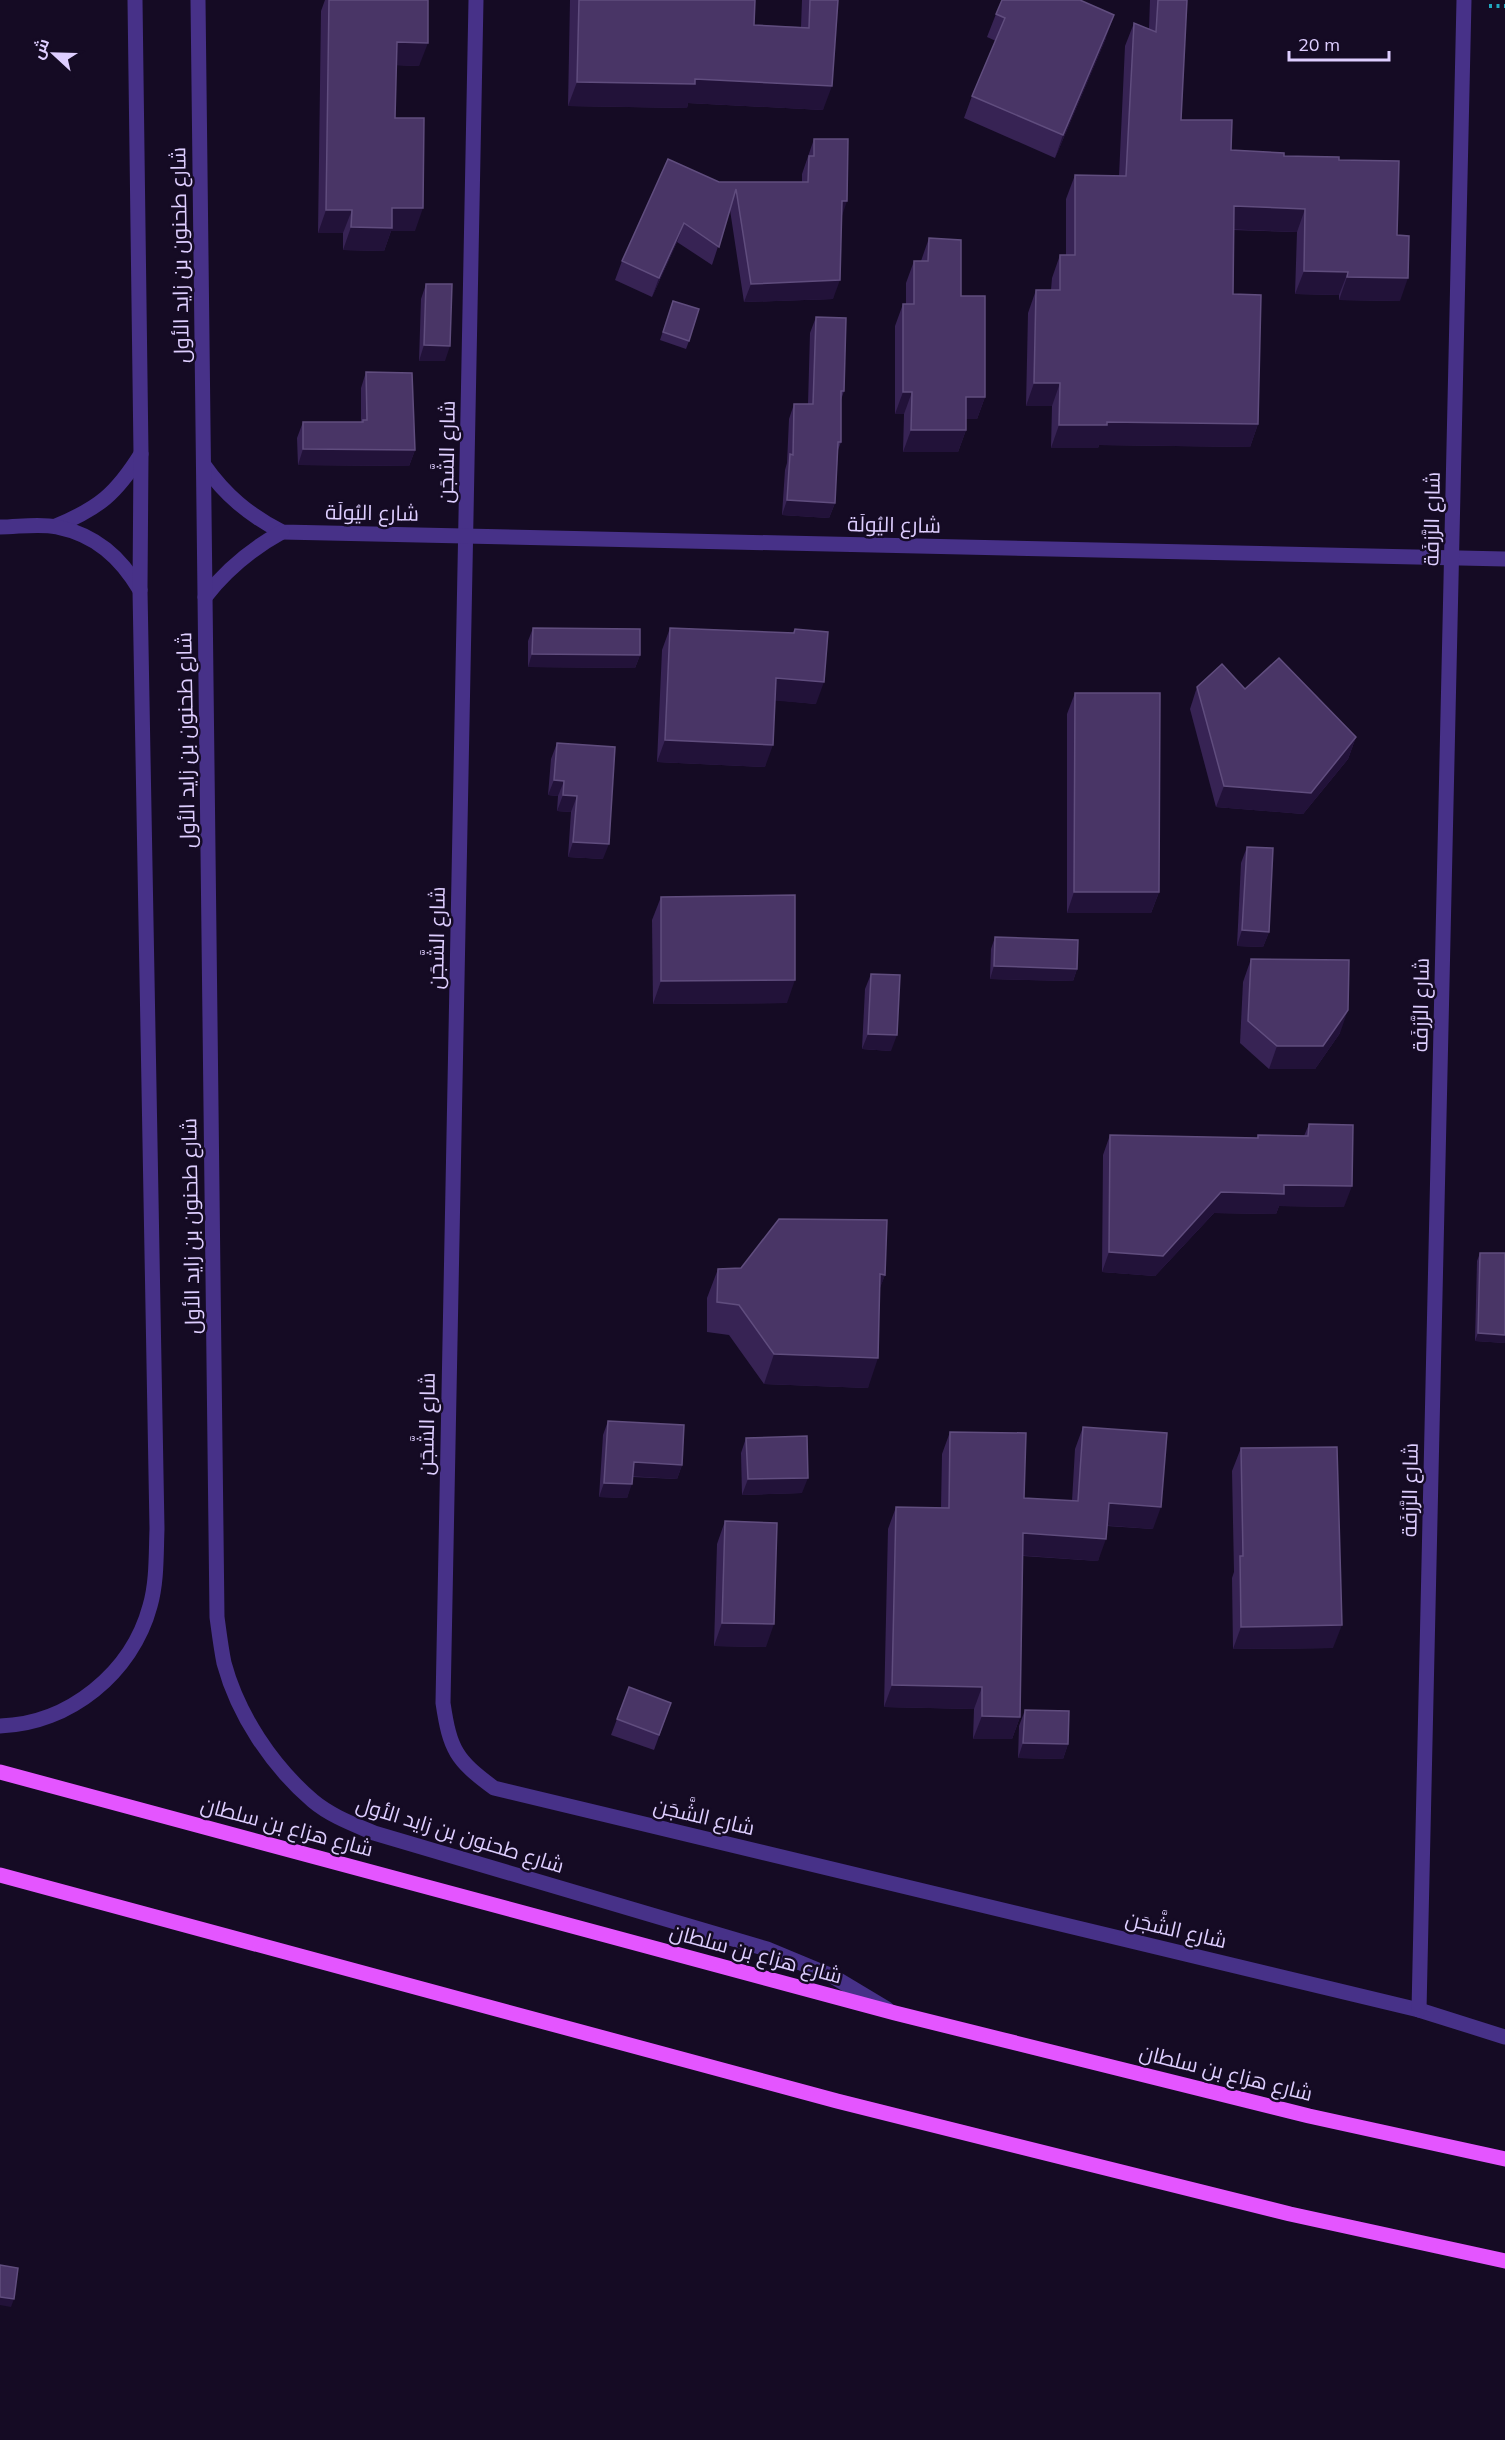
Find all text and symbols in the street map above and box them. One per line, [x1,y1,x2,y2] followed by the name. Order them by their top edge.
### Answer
[24,24,84,84] north arrow
[1289,24,1390,62] scale bar
[1298,33,1340,56] text: 20 m
[27,35,53,62] text: ش
[164,147,196,363] street label: شارع طحنون بن زايد الأول
[429,400,462,504] street label: شارع الشَّجَن
[1417,472,1447,566] street label: شارع الرَّزفَة
[325,498,419,528] street label: شارع اليُولَة
[847,510,941,540] street label: شارع اليُولَة
[170,632,202,848] street label: شارع طحنون بن زايد الأول
[419,886,452,990] street label: شارع الشَّجَن
[1406,958,1436,1052] street label: شارع الرَّزفَة
[175,1118,207,1334] street label: شارع طحنون بن زايد الأول
[409,1372,442,1476] street label: شارع الشَّجَن
[1395,1443,1425,1537] street label: شارع الرَّزفَة
[651,1789,758,1842] street label: شارع الشَّجَن
[353,1790,567,1880] street label: شارع طحنون بن زايد الأول
[198,1791,376,1863] street label: شارع هزاع بن سلطان
[1123,1902,1230,1955] street label: شارع الشَّجَن
[667,1918,845,1990] street label: شارع هزاع بن سلطان
[1137,2038,1315,2108] street label: شارع هزاع بن سلطان

